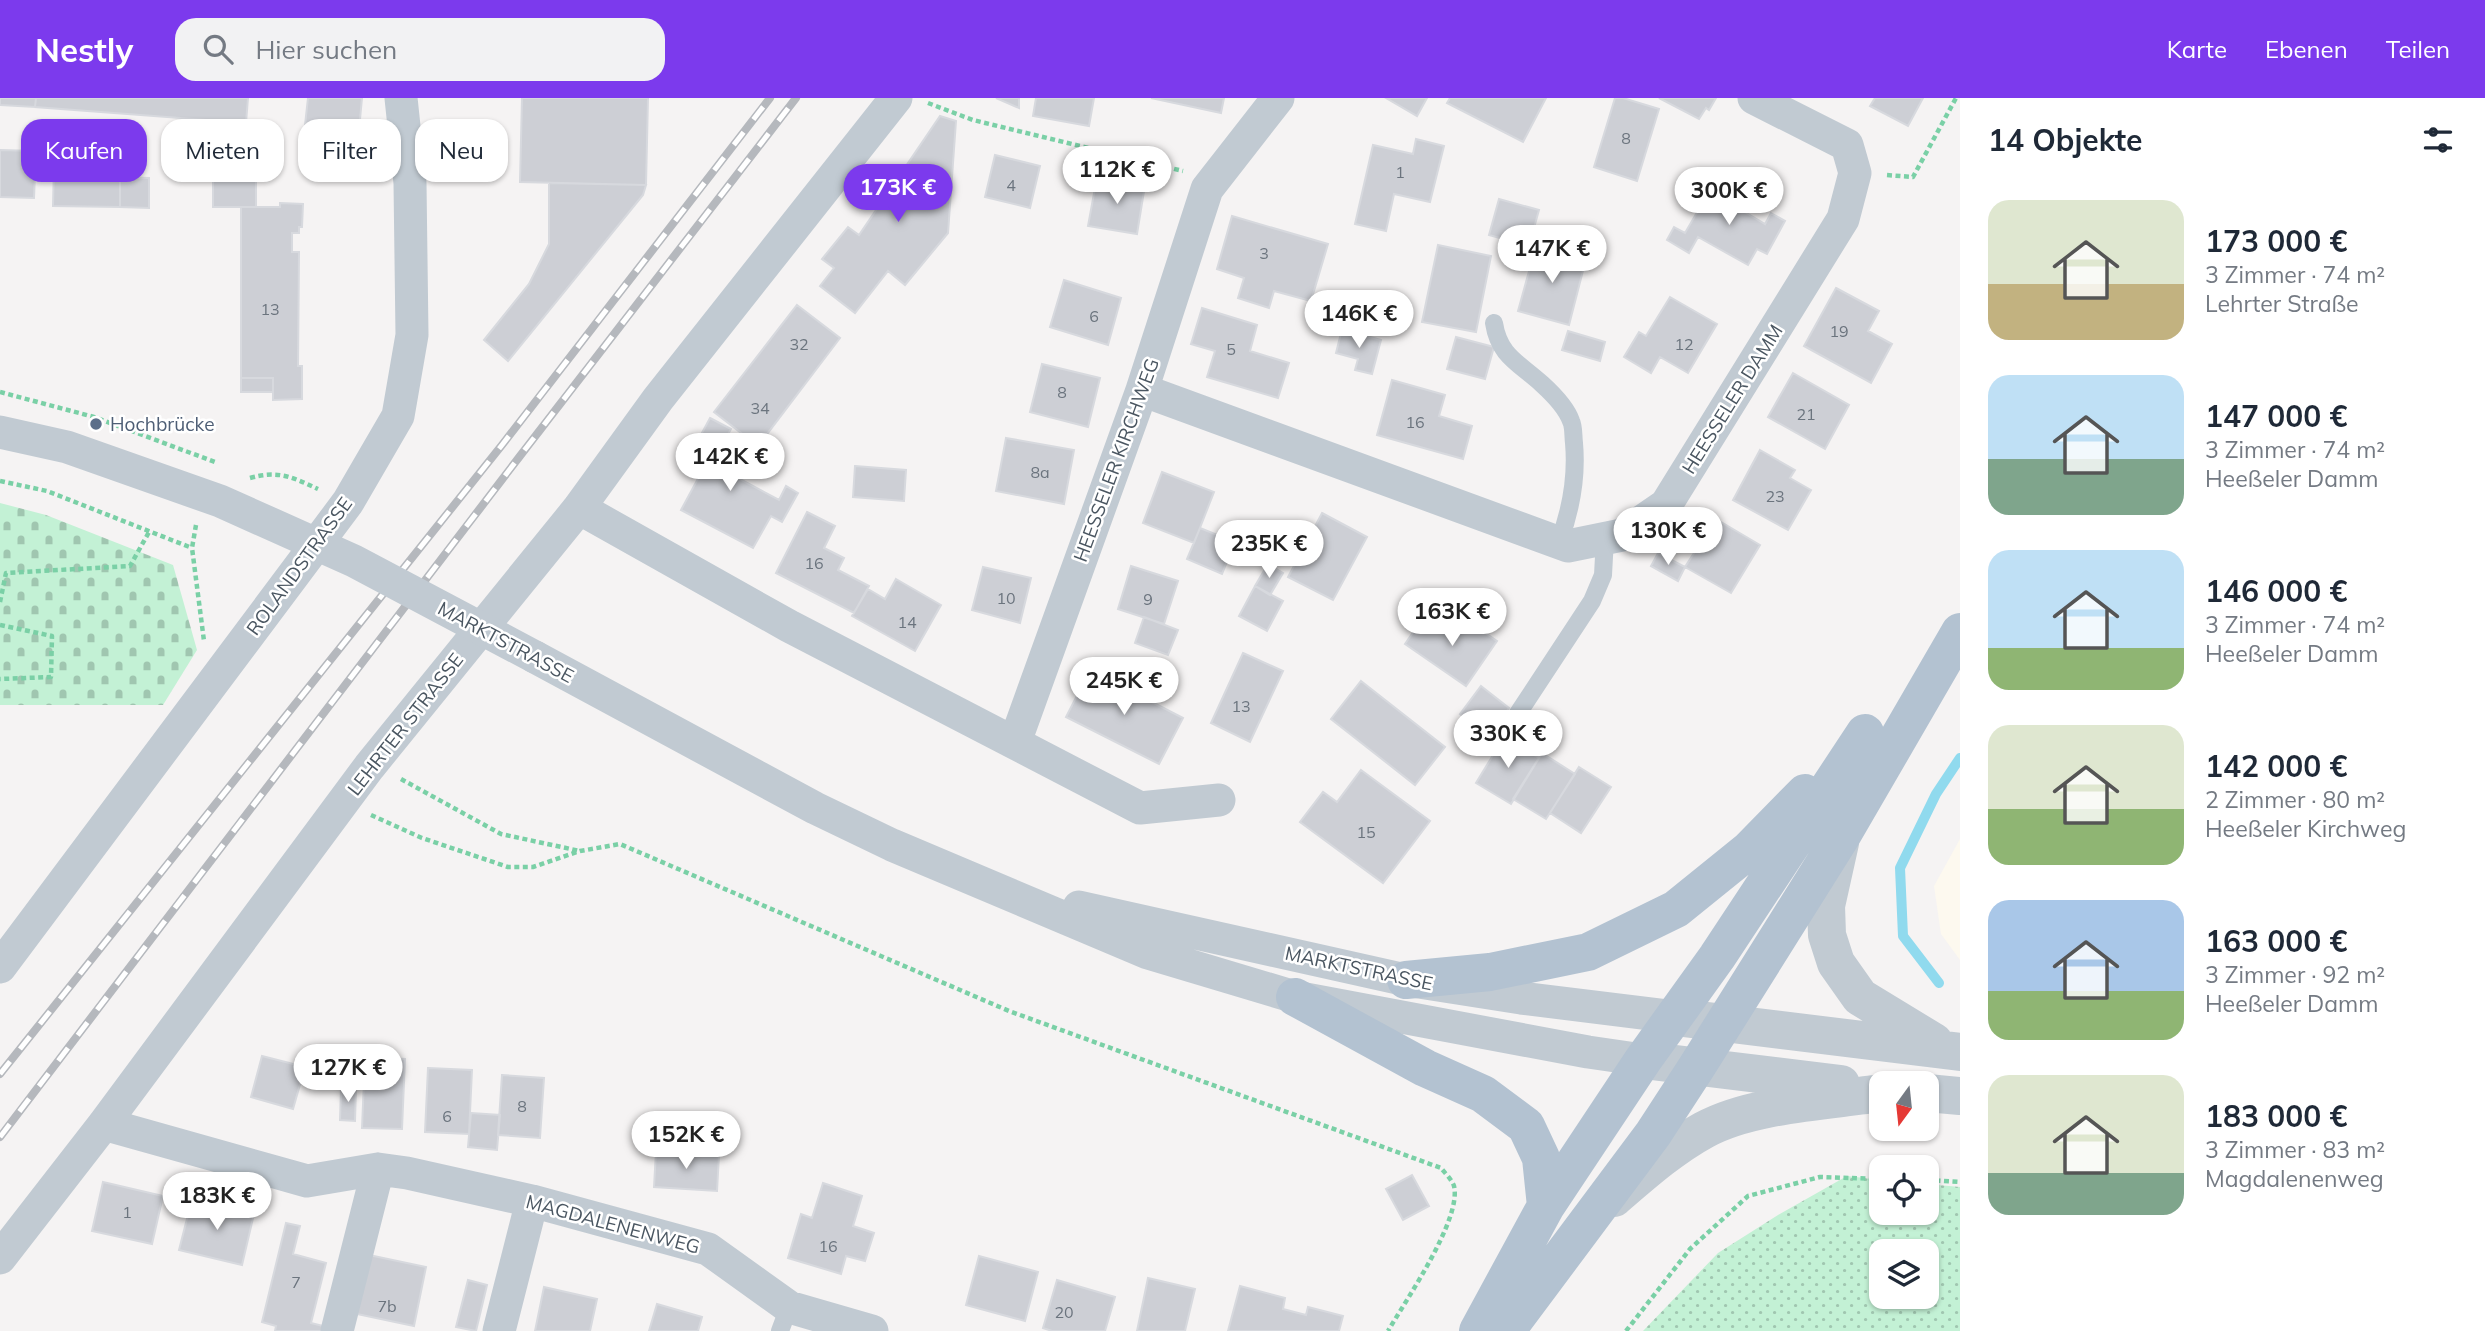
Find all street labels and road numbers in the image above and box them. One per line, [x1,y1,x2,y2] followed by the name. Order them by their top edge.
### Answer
[1676,320,1788,478] street label: HEESSELER DAMM
[1068,355,1164,565] street label: HEESSELER KIRCHWEG
[241,492,357,640] street label: ROLANDSTRASSE
[434,596,578,688] street label: MARKTSTRASSE
[342,648,468,800] street label: LEHRTER STRASSE
[1283,941,1435,995] street label: MARKTSTRASSE
[523,1189,703,1259] street label: MAGDALENENWEG

